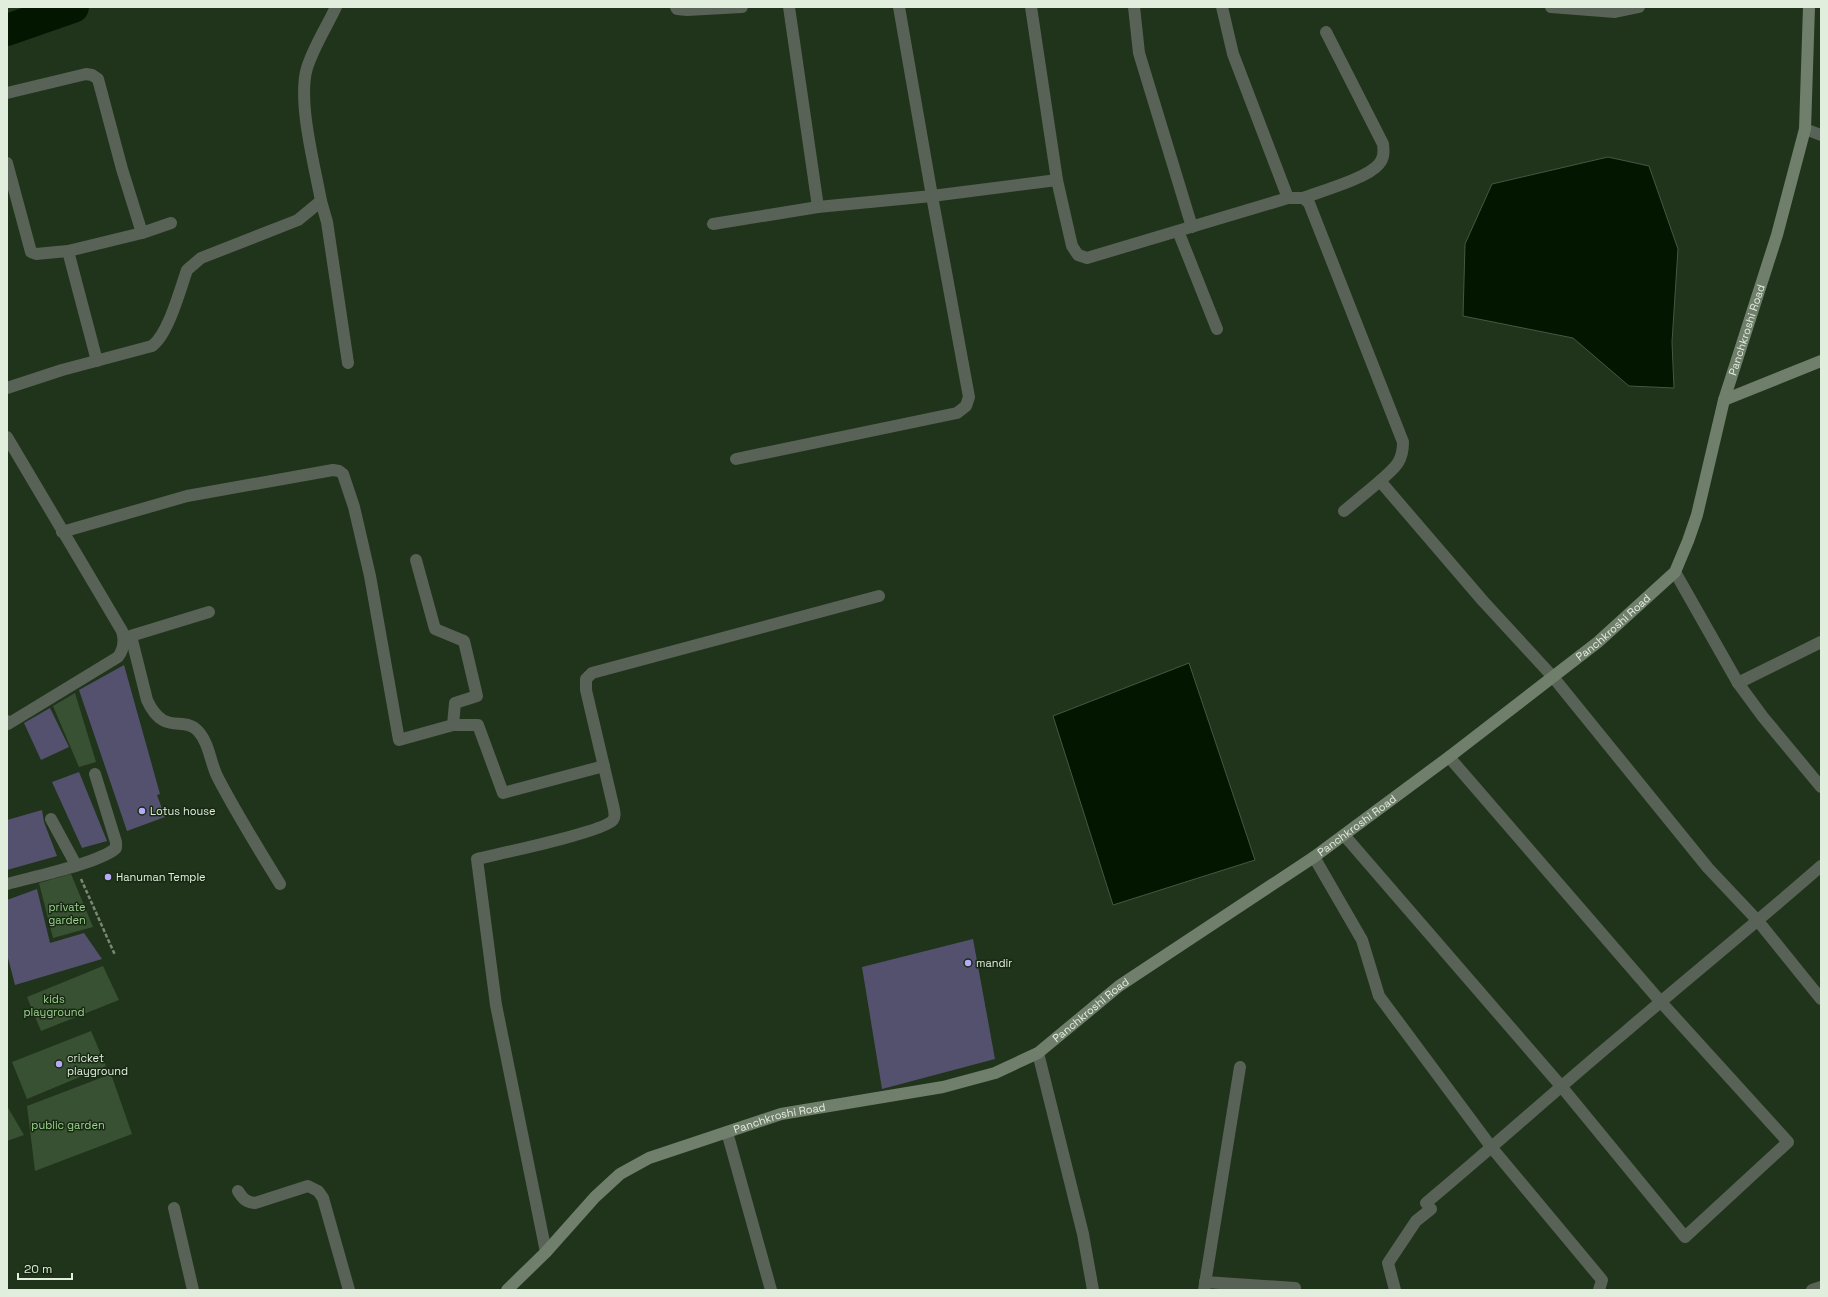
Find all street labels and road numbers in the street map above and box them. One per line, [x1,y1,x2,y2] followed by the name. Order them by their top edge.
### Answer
[1725,283,1768,377] street label: Panchkroshi Road
[1573,591,1653,664] street label: Panchkroshi Road
[1315,792,1399,859] street label: Panchkroshi Road
[1050,974,1132,1045] street label: Panchkroshi Road
[732,1100,827,1136] street label: Panchkroshi Road

